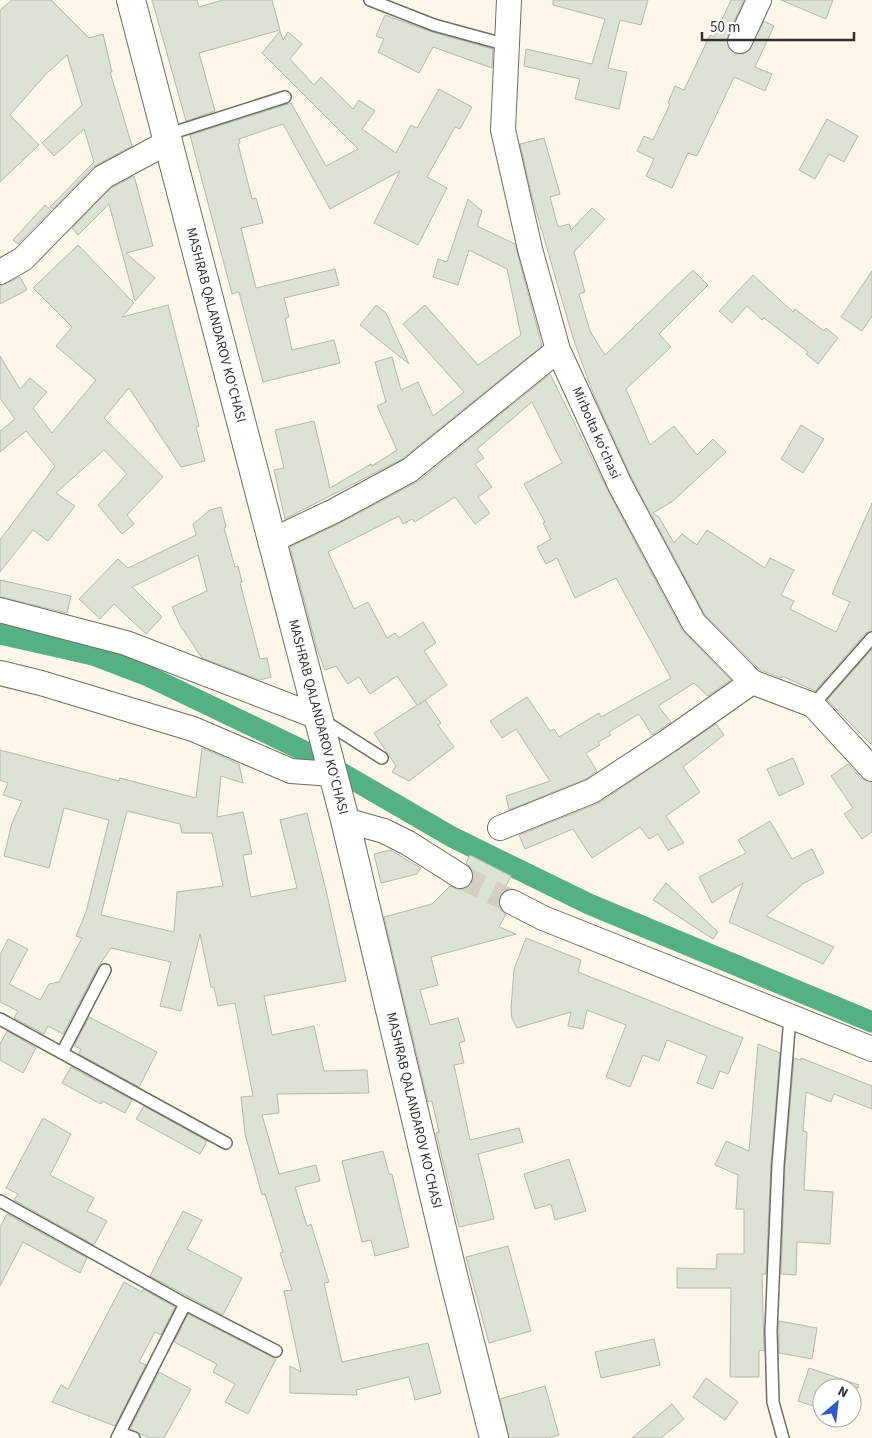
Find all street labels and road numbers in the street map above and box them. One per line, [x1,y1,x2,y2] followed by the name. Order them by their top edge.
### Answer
[181,225,251,425] street label: MASHRAB QALANDAROV KO'CHASI
[567,384,625,482] street label: Mirbolta koʻchasi
[283,617,353,817] street label: MASHRAB QALANDAROV KO'CHASI
[381,1010,447,1211] street label: MASHRAB QALANDAROV KO'CHASI

